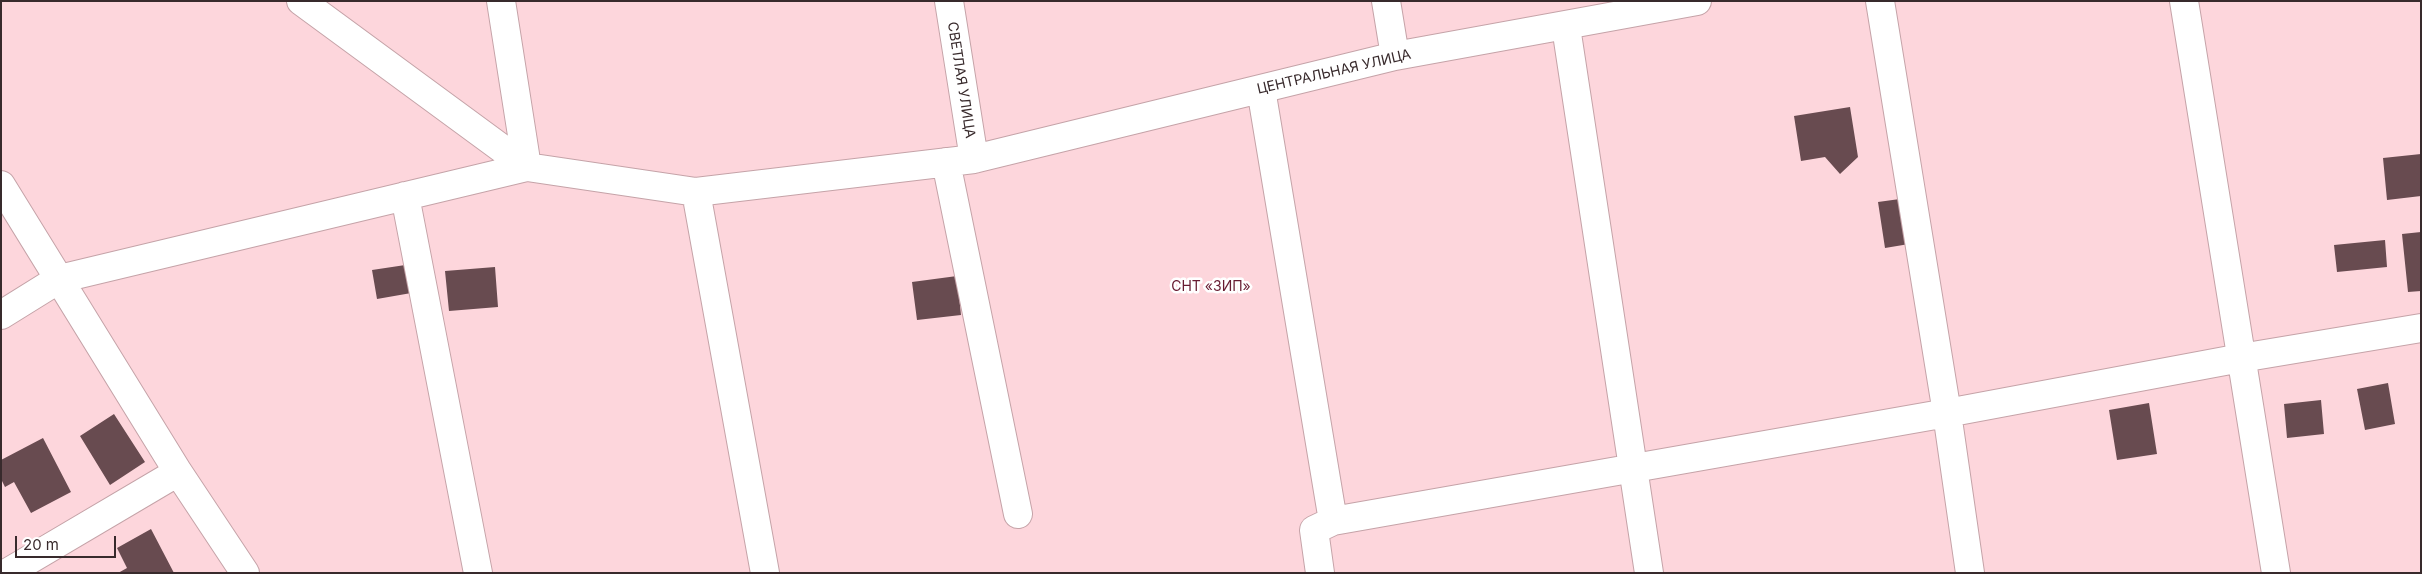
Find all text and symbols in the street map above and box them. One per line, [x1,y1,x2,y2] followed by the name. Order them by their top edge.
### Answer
[944,21,978,139] street label: СВЕТЛАЯ УЛИЦА
[1255,46,1413,98] street label: ЦЕНТРАЛЬНАЯ УЛИЦА
[1171,279,1251,295] park label: СНТ «ЗИП»
[18,526,119,558] scale bar
[23,535,59,554] text: 20 m

